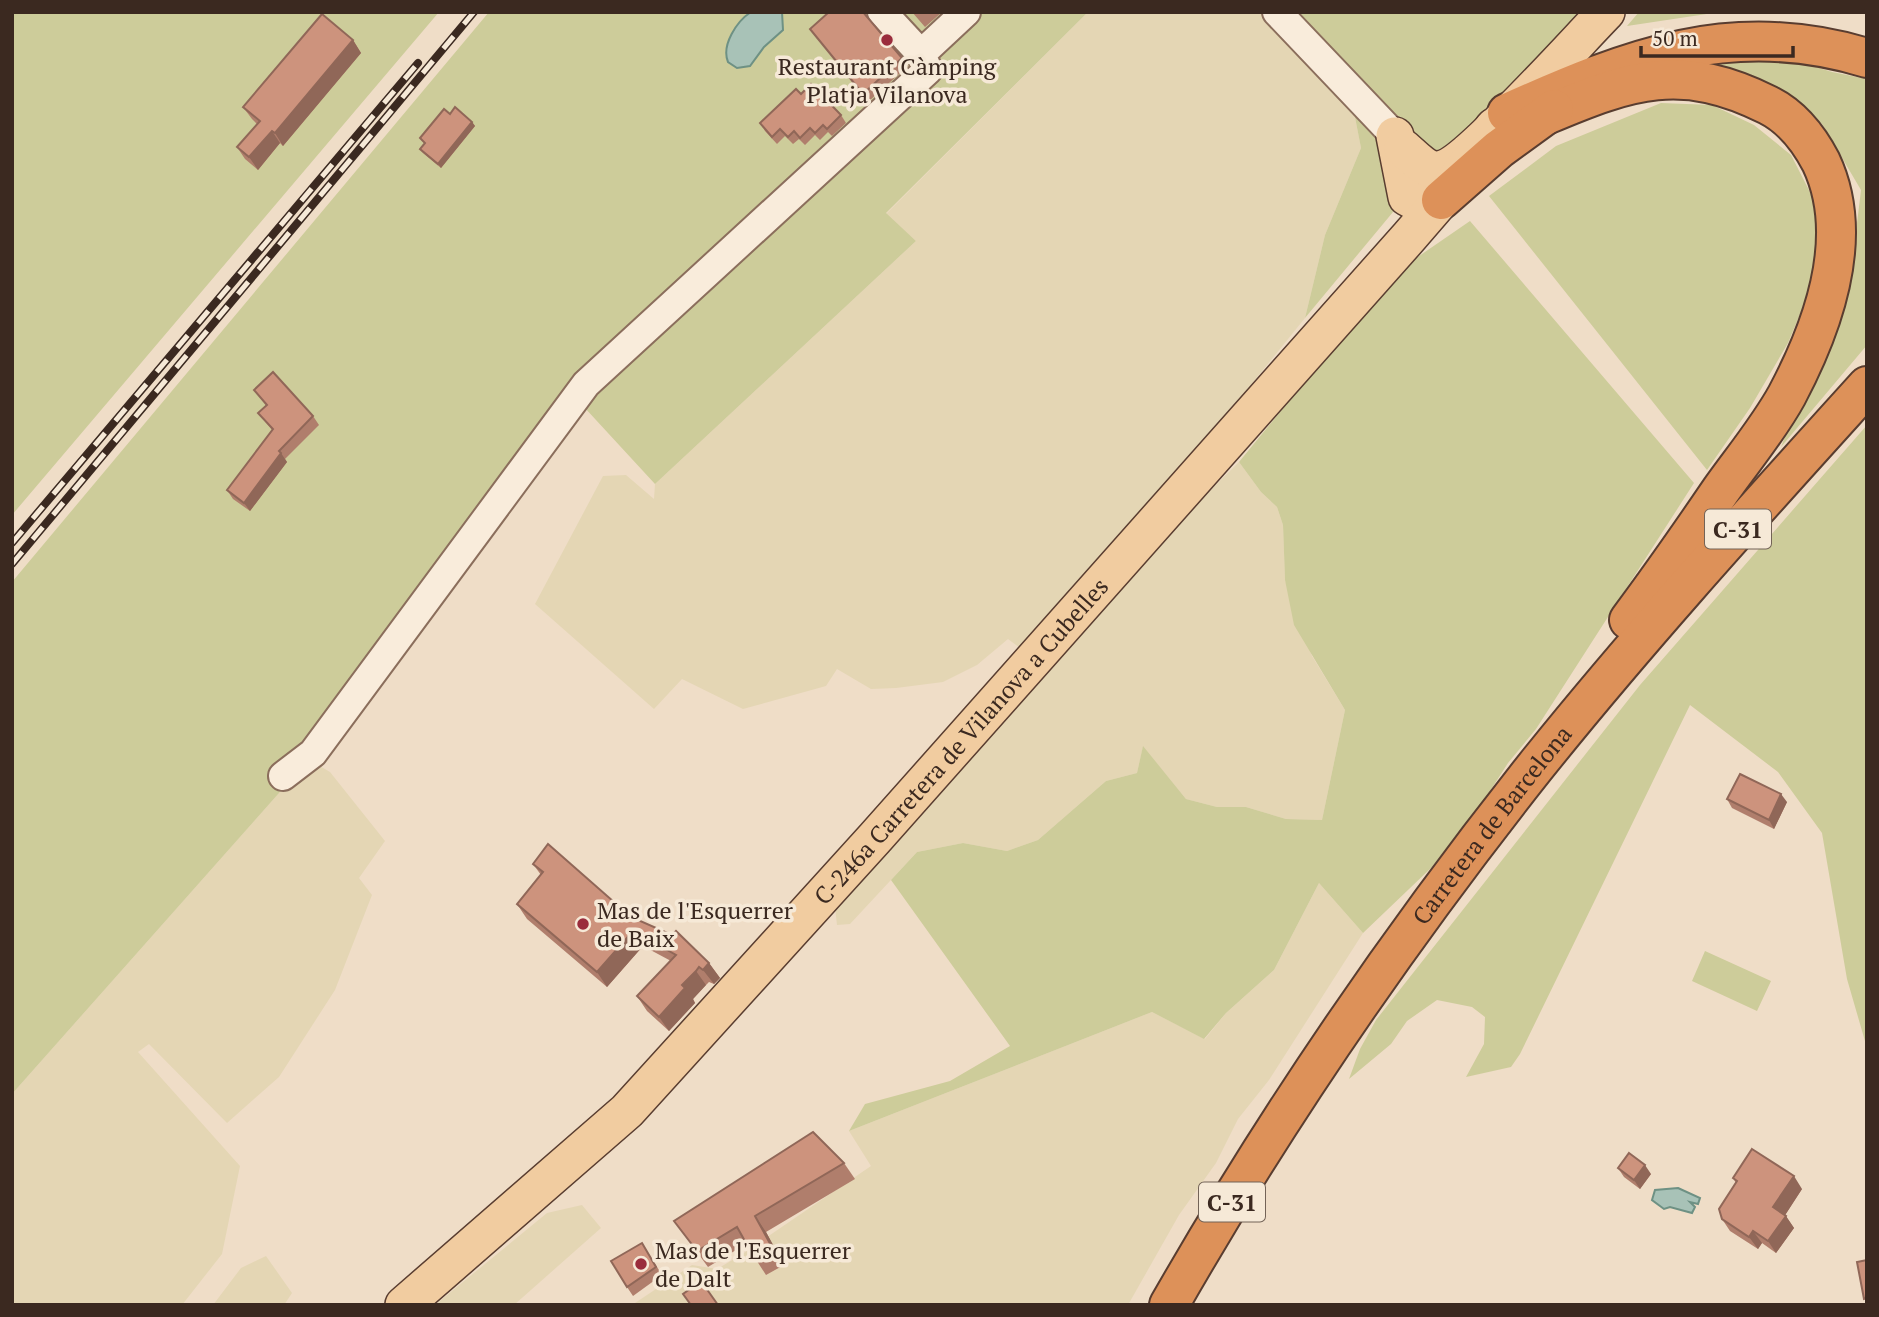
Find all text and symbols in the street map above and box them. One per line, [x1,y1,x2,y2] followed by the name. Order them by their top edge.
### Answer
[1641,14,1793,58] scale bar
[1652,24,1698,52] text: 50 m
[879,32,895,48] marker: Restaurant Càmping Platja Vilanova
[778,50,997,110] place label: Restaurant Càmping Platja Vilanova
[1705,509,1771,548] road number: C-31
[806,571,1115,911] street label: C-246a Carretera de Vilanova a Cubelles
[1405,719,1579,931] street label: Carretera de Barcelona
[597,894,794,954] place label: Mas de l'Esquerrer de Baix
[575,916,591,932] marker: Mas de l'Esquerrer de Baix
[1199,1182,1265,1222] road number: C-31
[655,1234,852,1294] place label: Mas de l'Esquerrer de Dalt
[633,1256,649,1272] marker: Mas de l'Esquerrer de Dalt

